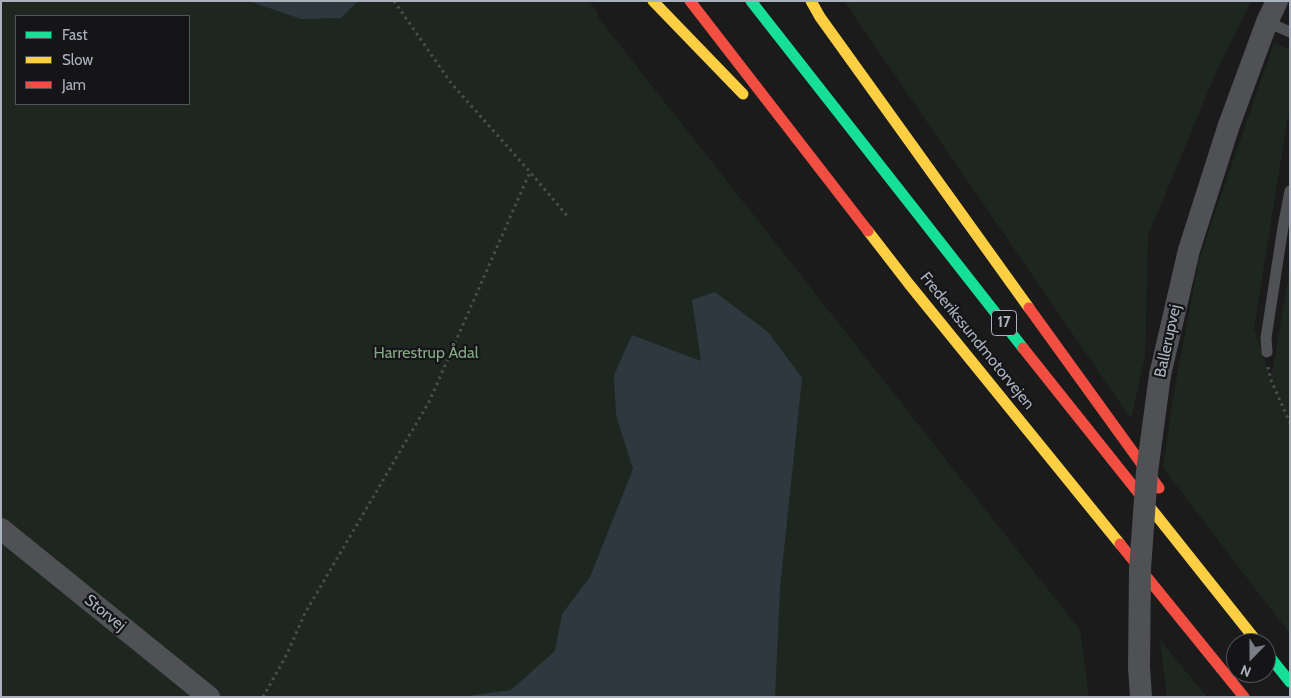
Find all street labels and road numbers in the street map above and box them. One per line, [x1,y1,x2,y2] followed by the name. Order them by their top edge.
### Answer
[916,268,1038,414] street label: Frederikssundmotorvejen
[1151,303,1185,379] street label: Ballerupvej
[992,310,1016,336] road number: 17
[80,591,130,635] street label: Storvej

